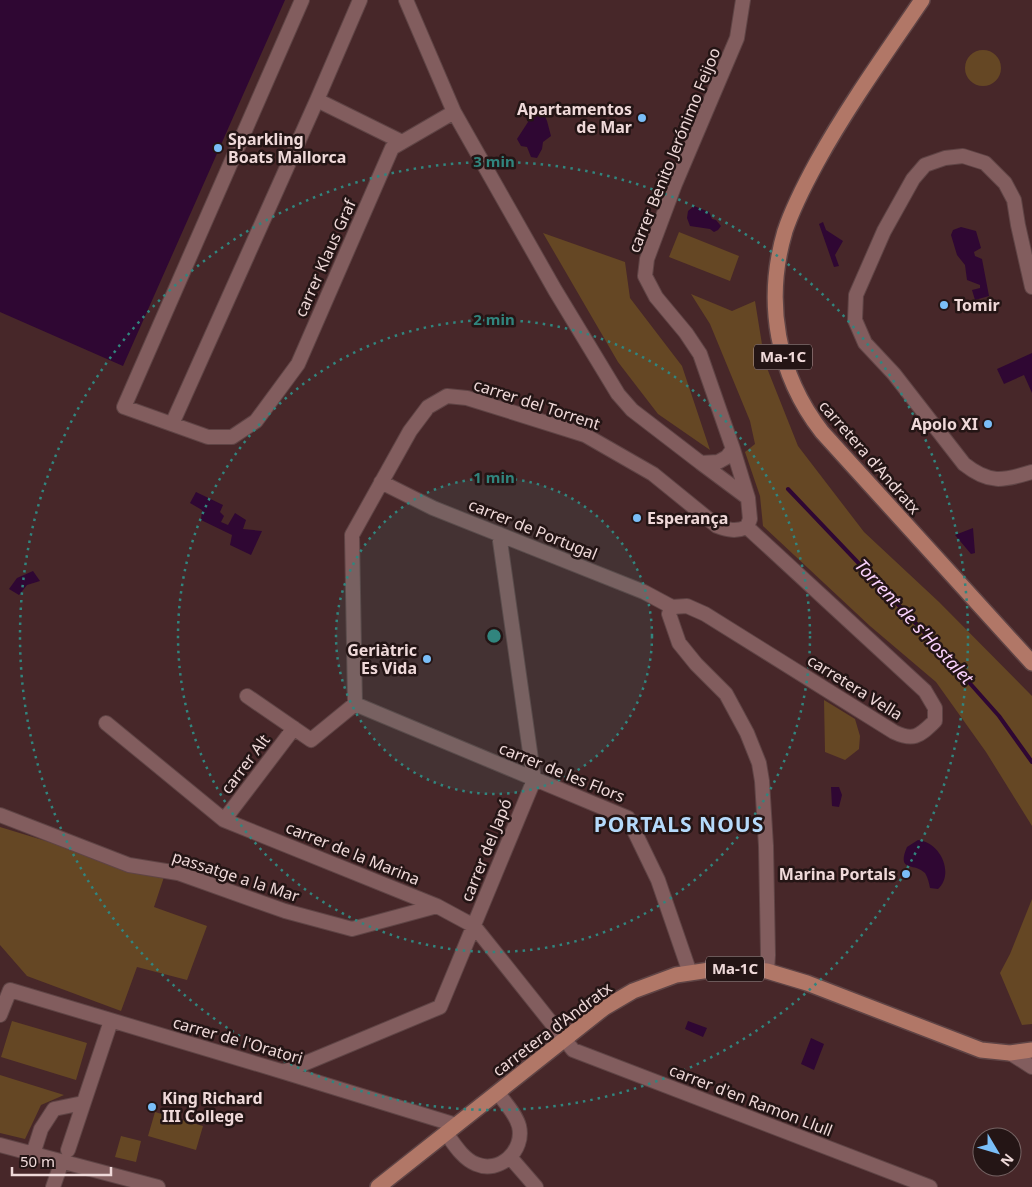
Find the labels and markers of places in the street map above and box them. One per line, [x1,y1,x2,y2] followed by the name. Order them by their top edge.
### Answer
[517,98,632,138] place label: Apartamentos de Mar
[636,112,648,124] marker: Apartamentos de Mar
[228,128,346,168] place label: Sparkling Boats Mallorca
[212,142,224,154] marker: Sparkling Boats Mallorca
[954,294,1000,316] place label: Tomir
[938,299,950,311] marker: Tomir
[911,413,978,435] place label: Apolo XI
[982,418,994,430] marker: Apolo XI
[647,507,728,529] place label: Esperança
[631,512,643,524] marker: Esperança
[485,627,503,645] centre of rings
[347,639,417,679] place label: Geriàtric Es Vida
[421,653,433,665] marker: Geriàtric Es Vida
[779,863,896,885] place label: Marina Portals
[900,868,912,880] marker: Marina Portals
[162,1087,263,1127] place label: King Richard III College
[146,1101,158,1113] marker: King Richard III College

